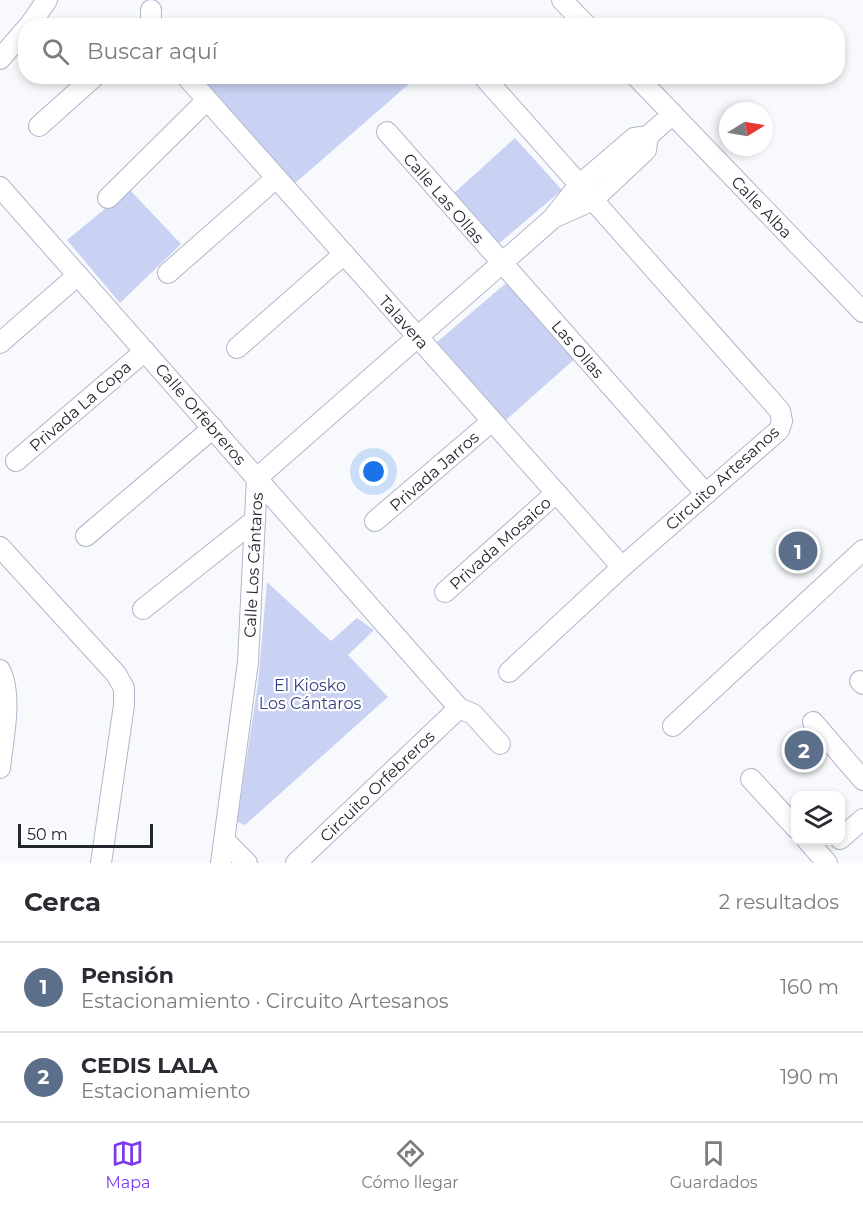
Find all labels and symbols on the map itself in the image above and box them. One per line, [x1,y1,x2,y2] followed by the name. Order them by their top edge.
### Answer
[719,102,773,156] north arrow
[399,149,488,247] street label: Calle Las Ollas
[727,172,796,242] street label: Calle Alba
[375,292,432,353] street label: Talavera
[547,317,608,382] street label: Las Ollas
[26,357,135,456] street label: Privada La Copa
[151,360,250,469] street label: Calle Orfebreros
[662,422,783,534] street label: Circuito Artesanos
[386,427,483,515] street label: Privada Jarros
[359,457,388,486] your location
[240,492,267,638] street label: Calle Los Cántaros
[446,493,555,594] street label: Privada Mosaico
[778,528,818,574] pin: 1
[259,676,361,713] park label: El Kiosko Los Cántaros
[316,727,439,846] street label: Circuito Orfebreros
[784,728,824,772] pin: 2
[18,821,153,848] scale bar

